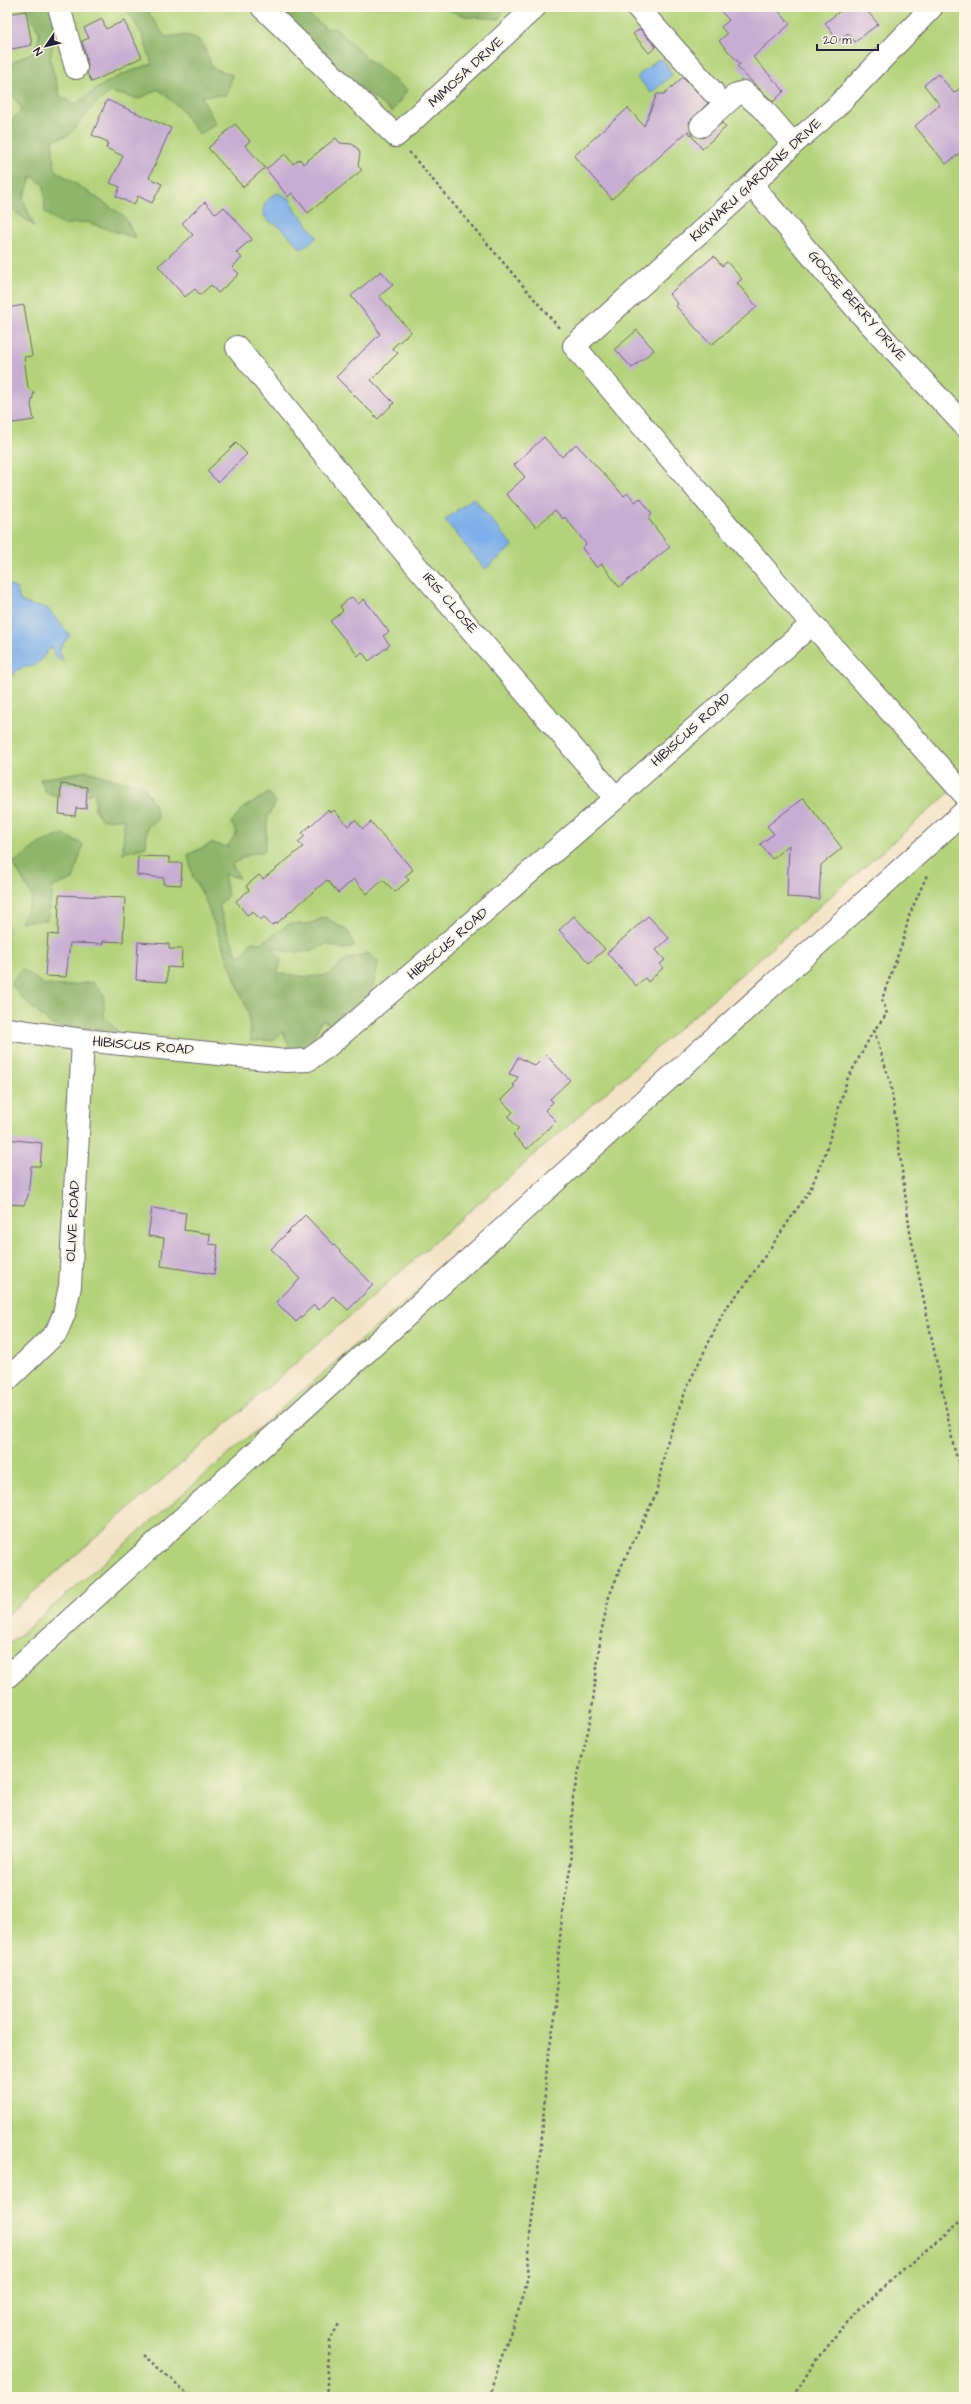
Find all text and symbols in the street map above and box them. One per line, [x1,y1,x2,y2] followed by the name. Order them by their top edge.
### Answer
[26,26,66,66] north arrow
[817,26,878,52] scale bar
[424,31,509,112] street label: MIMOSA DRIVE
[823,32,852,49] text: 20 m
[30,44,46,59] text: N
[686,113,827,246] street label: KIGWARU GARDENS DRIVE
[803,246,911,366] street label: GOOSE BERRY DRIVE
[418,568,483,638] street label: IRIS CLOSE
[647,689,735,771] street label: HIBISCUS ROAD
[403,903,493,985] street label: HIBISCUS ROAD
[92,1032,194,1060] street label: HIBISCUS ROAD
[61,1180,85,1262] street label: OLIVE ROAD

